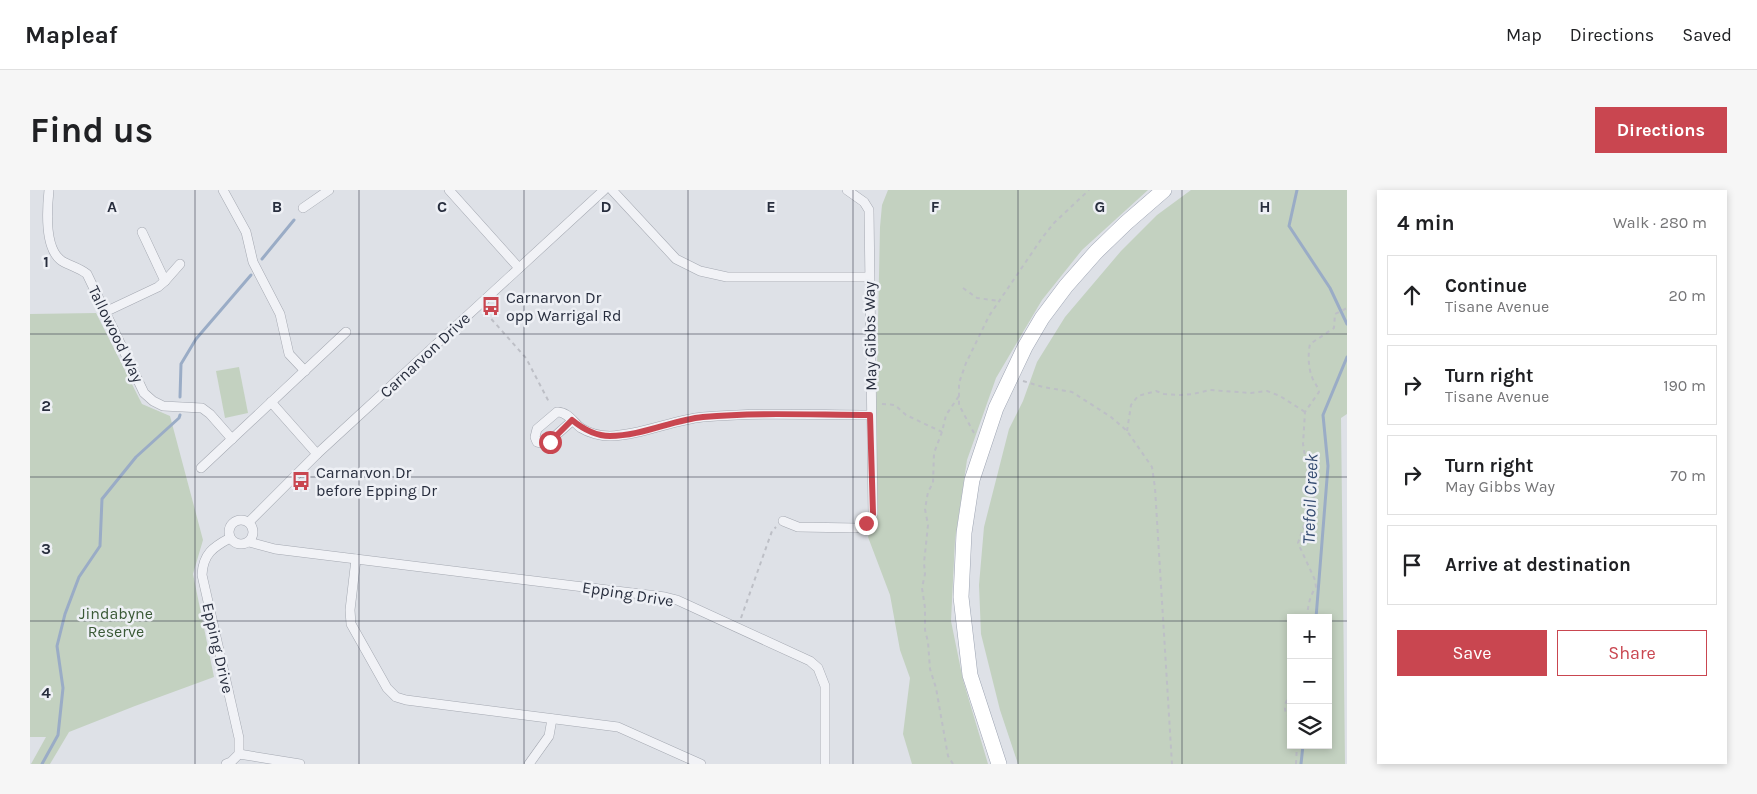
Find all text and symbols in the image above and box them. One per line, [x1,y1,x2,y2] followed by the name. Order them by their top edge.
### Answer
[25,21,118,49] text: Mapleaf
[1506,24,1542,46] text: Map
[1570,24,1654,46] text: Directions
[1682,24,1732,46] text: Saved
[1595,107,1727,153] button: Directions
[30,110,153,151] text: Find us
[107,197,117,216] text: A
[272,197,282,216] text: B
[437,197,447,216] text: C
[601,197,612,216] text: D
[766,197,776,216] text: E
[931,197,940,216] text: F
[1095,197,1105,216] text: G
[1259,197,1271,216] text: H
[1397,211,1455,235] text: 4 min
[1613,213,1707,232] text: Walk · 280 m
[43,252,49,271] text: 1
[1445,275,1527,297] text: Continue
[860,280,880,391] street label: May Gibbs Way
[1398,281,1426,309] icon: ahead
[84,282,148,386] street label: Tallowood Way
[1668,286,1706,305] text: 20 m
[506,288,622,325] place label: Carnarvon Dr opp Warrigal Rd
[480,295,502,317] bus stop icon: Carnarvon Dr opp Warrigal Rd
[1445,297,1549,316] text: Tisane Avenue
[376,308,474,402] street label: Carnarvon Drive
[1445,365,1534,387] text: Turn right
[1398,371,1426,399] icon: right
[1663,376,1706,395] text: 190 m
[1445,387,1549,406] text: Tisane Avenue
[41,396,51,415] text: 2
[539,431,562,454] route start
[1297,452,1323,545] water label: Trefoil Creek
[1445,455,1534,477] text: Turn right
[1398,461,1426,489] icon: right
[316,463,437,500] place label: Carnarvon Dr before Epping Dr
[1670,466,1706,485] text: 70 m
[290,470,312,492] bus stop icon: Carnarvon Dr before Epping Dr
[1445,477,1555,496] text: May Gibbs Way
[855,512,878,535] route end
[41,539,51,558] text: 3
[1398,551,1426,579] icon: arrive
[1445,554,1631,576] text: Arrive at destination
[581,577,675,611] street label: Epping Drive
[198,601,238,695] street label: Epping Drive
[79,604,153,641] park label: Jindabyne Reserve
[1287,614,1332,749] map controls
[1287,614,1332,659] button: +
[1397,630,1547,676] button: Save
[1557,630,1707,676] button: Share
[1287,659,1332,704] button: −
[41,683,51,702] text: 4
[1287,704,1332,749] button: layers

